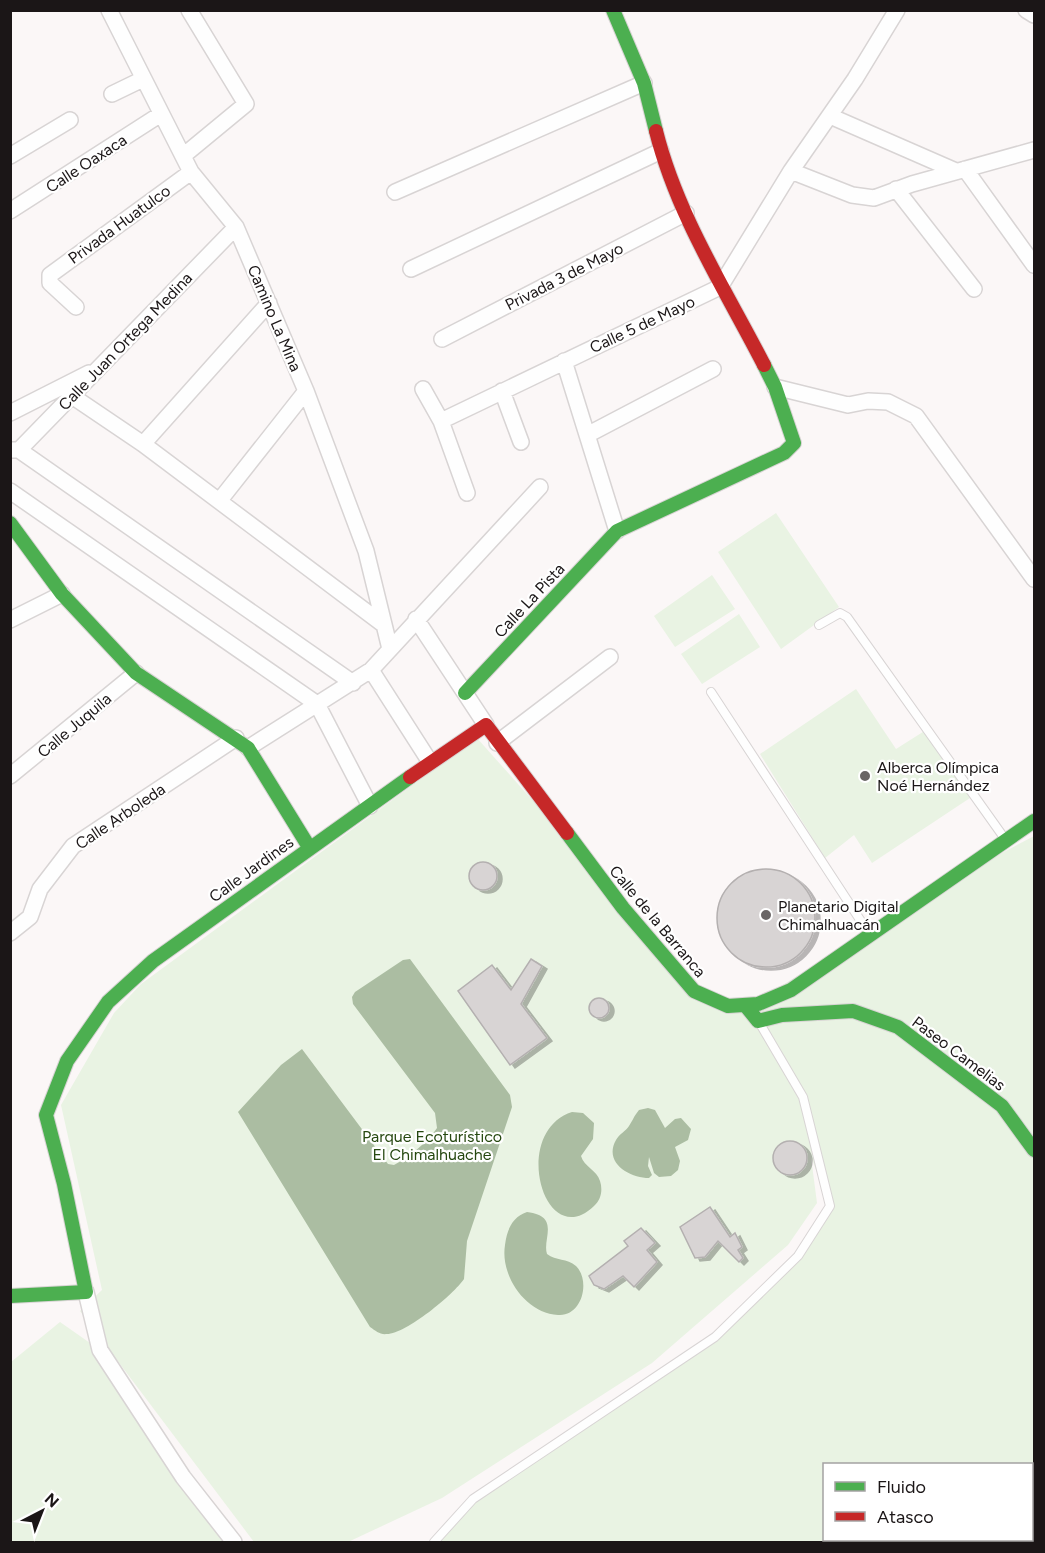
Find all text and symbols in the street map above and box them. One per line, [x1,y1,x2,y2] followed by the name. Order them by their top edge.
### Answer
[42,130,130,197] street label: Calle Oaxaca
[65,181,174,268] street label: Privada Huatulco
[502,238,626,314] street label: Privada 3 de Mayo
[244,262,306,374] street label: Camino La Mina
[55,269,196,414] street label: Calle Juan Ortega Medina
[587,292,698,357] street label: Calle 5 de Mayo
[490,559,569,641] street label: Calle La Pista
[34,689,115,762] street label: Calle Juquila
[877,758,999,795] place label: Alberca Olímpica Noé Hernández
[858,769,872,783] marker: Alberca Olímpica Noé Hernández
[72,779,169,853] street label: Calle Arboleda
[205,832,297,906] street label: Calle Jardines
[605,862,710,981] street label: Calle de la Barranca
[778,897,899,934] place label: Planetario Digital Chimalhuacán
[759,908,773,922] marker: Planetario Digital Chimalhuacán
[908,1012,1009,1095] street label: Paseo Camelias
[362,1127,502,1164] park label: Parque Ecoturístico El Chimalhuache
[823,1463,1033,1541] legend
[877,1476,926,1498] text: Fluido
[12,1481,72,1541] north arrow
[41,1489,63,1511] text: N
[877,1506,934,1528] text: Atasco

